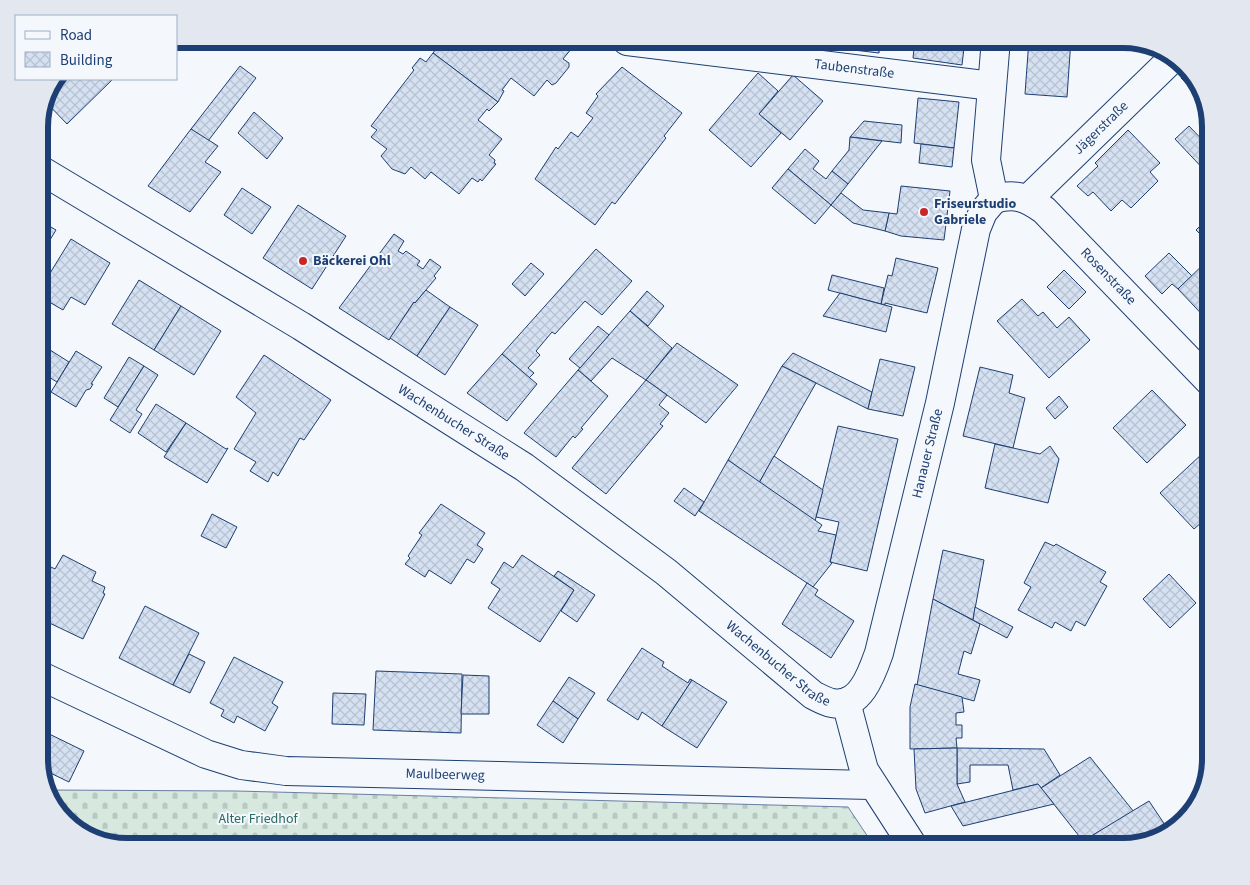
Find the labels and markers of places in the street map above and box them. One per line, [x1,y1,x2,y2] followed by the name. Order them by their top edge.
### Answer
[934,194,1016,230] place label: Friseurstudio Gabriele
[918,206,930,218] marker: Friseurstudio Gabriele
[313,251,391,271] place label: Bäckerei Ohl
[297,255,309,267] marker: Bäckerei Ohl

